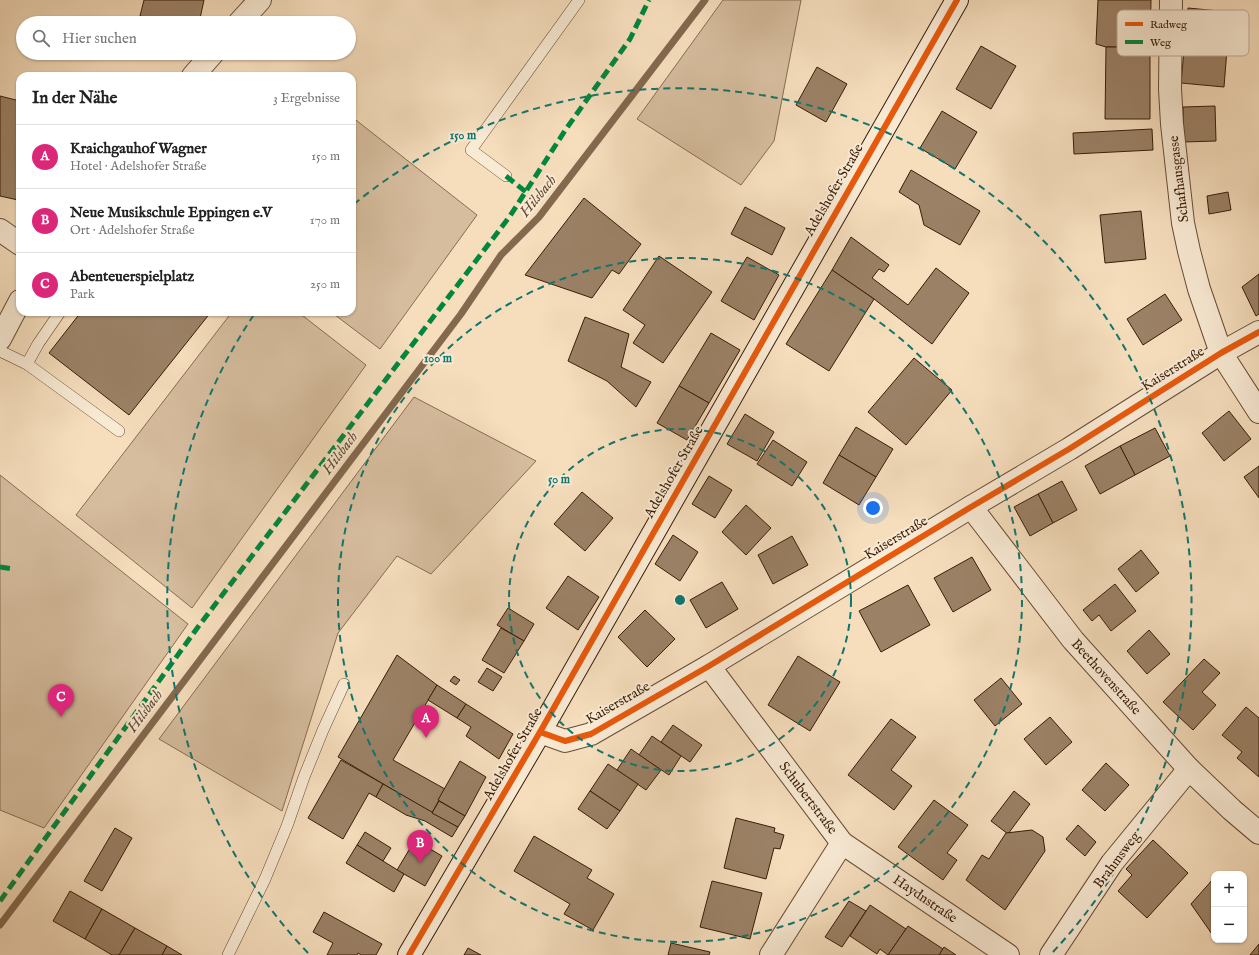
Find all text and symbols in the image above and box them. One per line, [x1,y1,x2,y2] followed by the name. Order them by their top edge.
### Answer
[1117,10,1249,56] legend
[16,16,356,60] search box
[1150,18,1188,32] text: Radweg
[30,27,52,49] icon: search
[62,29,137,48] text: Hier suchen
[1150,36,1172,50] text: Weg
[32,88,117,109] text: In der Nähe
[273,90,340,107] text: 3 Ergebnisse
[450,128,477,143] text: 150 m
[1165,134,1193,223] street label: Schafhausgasse
[70,139,207,158] text: Kraichgauhof Wagner
[800,140,868,240] street label: Adelshofer Straße
[41,148,49,165] text: A
[311,148,340,165] text: 150 m
[70,158,207,175] text: Hotel · Adelshofer Straße
[515,171,561,222] water label: Hilsbach
[70,203,272,222] text: Neue Musikschule Eppingen e.V
[41,212,49,229] text: B
[310,212,340,229] text: 170 m
[70,222,195,239] text: Ort · Adelshofer Straße
[70,267,194,286] text: Abenteuerspielplatz
[40,276,50,293] text: C
[310,276,340,293] text: 250 m
[70,286,95,303] text: Park
[1138,342,1208,395] street label: Kaiserstraße
[424,351,453,366] text: 100 m
[640,422,708,522] street label: Adelshofer Straße
[317,427,363,479] water label: Hilsbach
[548,472,571,487] text: 50 m
[863,498,883,518] your location
[861,512,932,564] street label: Kaiserstraße
[673,593,687,607] centre of rings
[1067,635,1145,719] street label: Beethovenstraße
[583,677,654,729] street label: Kaiserstraße
[48,684,74,717] pin: C
[122,685,168,737] water label: Hilsbach
[479,704,547,804] street label: Adelshofer Straße
[413,705,439,738] pin: A
[775,758,841,838] street label: Schubertstraße
[1090,828,1145,892] street label: Brahmsweg
[407,830,433,863] pin: B
[889,871,961,927] street label: Haydnstraße
[1211,871,1247,943] map controls
[1211,871,1247,907] button: +
[1211,907,1247,943] button: −

